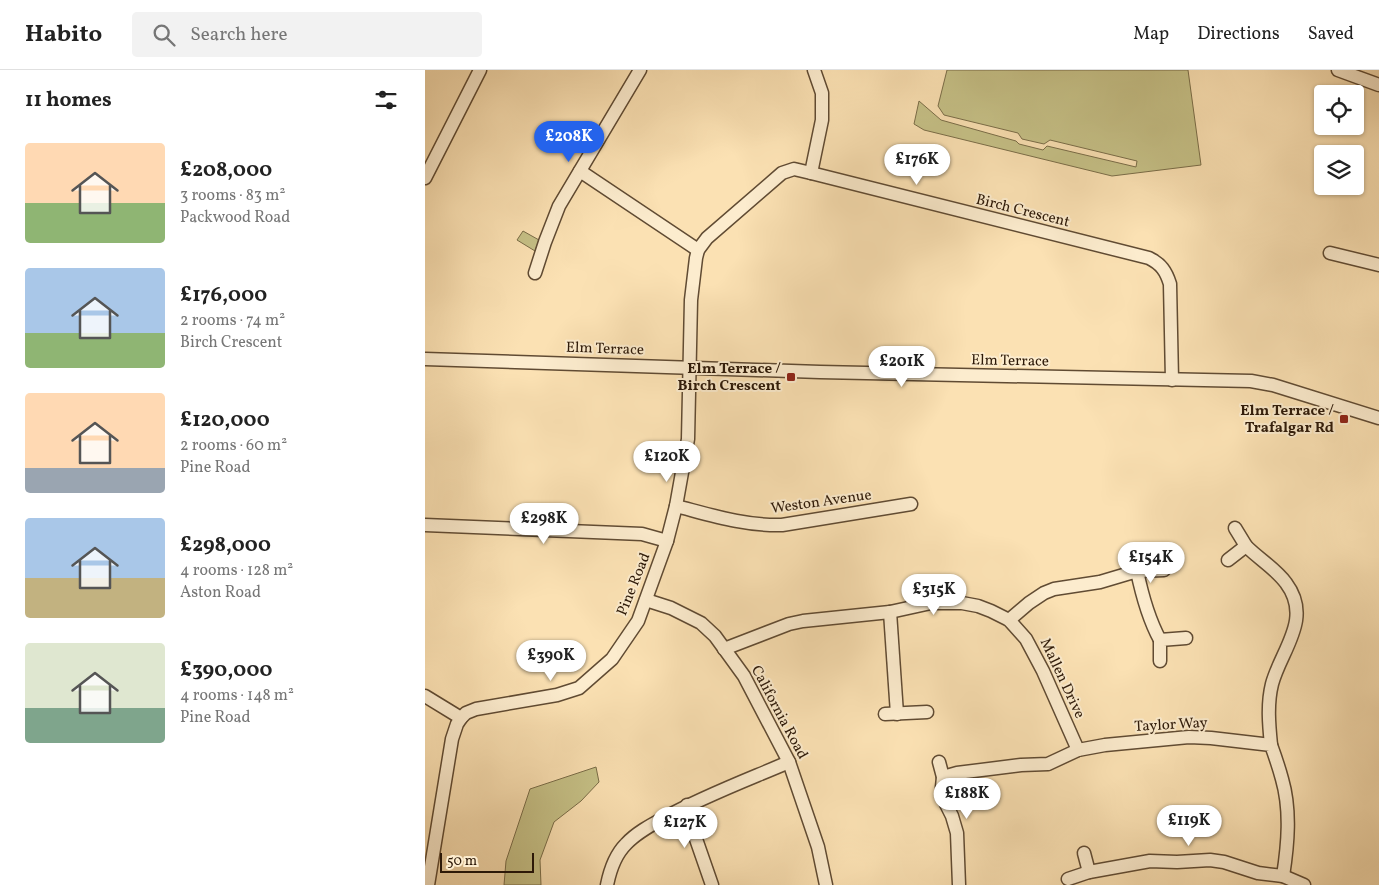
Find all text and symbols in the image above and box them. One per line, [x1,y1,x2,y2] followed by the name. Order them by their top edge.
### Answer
[132,12,482,57] search box
[25,18,102,52] text: Habito
[150,21,178,49] icon: search
[190,22,288,48] text: Search here
[1133,22,1169,47] text: Map
[1197,22,1280,47] text: Directions
[1308,22,1354,47] text: Saved
[1314,85,1364,195] map controls
[1314,85,1364,135] button: locate
[25,86,112,115] text: 11 homes
[372,86,400,114] icon: filters
[534,121,604,163] pin: £208K
[545,126,593,148] text: £208K
[882,144,952,186] pin: £176K
[1314,145,1364,195] button: layers
[895,149,939,171] text: £176K
[180,156,272,185] text: £208,000
[65,163,125,223] icon: home
[180,185,285,207] text: 3 rooms · 83 m²
[973,190,1072,233] street label: Birch Crescent
[180,207,290,229] text: Packwood Road
[180,281,267,310] text: £176,000
[65,288,125,348] icon: home
[180,310,285,332] text: 2 rooms · 74 m²
[180,332,282,354] text: Birch Crescent
[566,338,644,361] street label: Elm Terrace
[867,346,937,388] pin: £201K
[971,350,1049,373] street label: Elm Terrace
[879,351,925,373] text: £201K
[678,359,781,397] place label: Elm Terrace / Birch Crescent
[785,371,797,383] marker: Elm Terrace / Birch Crescent
[1240,401,1334,439] place label: Elm Terrace / Trafalgar Rd
[180,406,270,435] text: £120,000
[65,413,125,473] icon: home
[1338,413,1350,425] marker: Elm Terrace / Trafalgar Rd
[180,435,287,457] text: 2 rooms · 60 m²
[632,440,702,483] pin: £120K
[644,446,690,468] text: £120K
[180,457,251,479] text: Pine Road
[769,485,873,520] street label: Weston Avenue
[509,502,579,545] pin: £298K
[521,508,567,530] text: £298K
[180,531,271,560] text: £298,000
[65,538,125,598] icon: home
[1116,542,1186,584] pin: £154K
[1129,547,1173,569] text: £154K
[612,550,657,619] street label: Pine Road
[180,560,293,582] text: 4 rooms · 128 m²
[899,574,969,616] pin: £315K
[912,579,956,601] text: £315K
[180,582,261,604] text: Aston Road
[1034,635,1089,722] street label: Mallen Drive
[516,640,586,682] pin: £390K
[527,645,575,667] text: £390K
[180,656,273,685] text: £390,000
[745,662,812,763] street label: California Road
[65,663,125,723] icon: home
[180,685,294,707] text: 4 rooms · 148 m²
[180,707,251,729] text: Pine Road
[1134,713,1208,738] street label: Taylor Way
[932,778,1002,820] pin: £188K
[945,783,989,805] text: £188K
[1154,804,1224,847] pin: £119K
[650,806,720,849] pin: £127K
[1168,810,1210,832] text: £119K
[663,812,707,834] text: £127K
[440,850,534,873] scale bar
[447,852,477,871] text: 50 m

